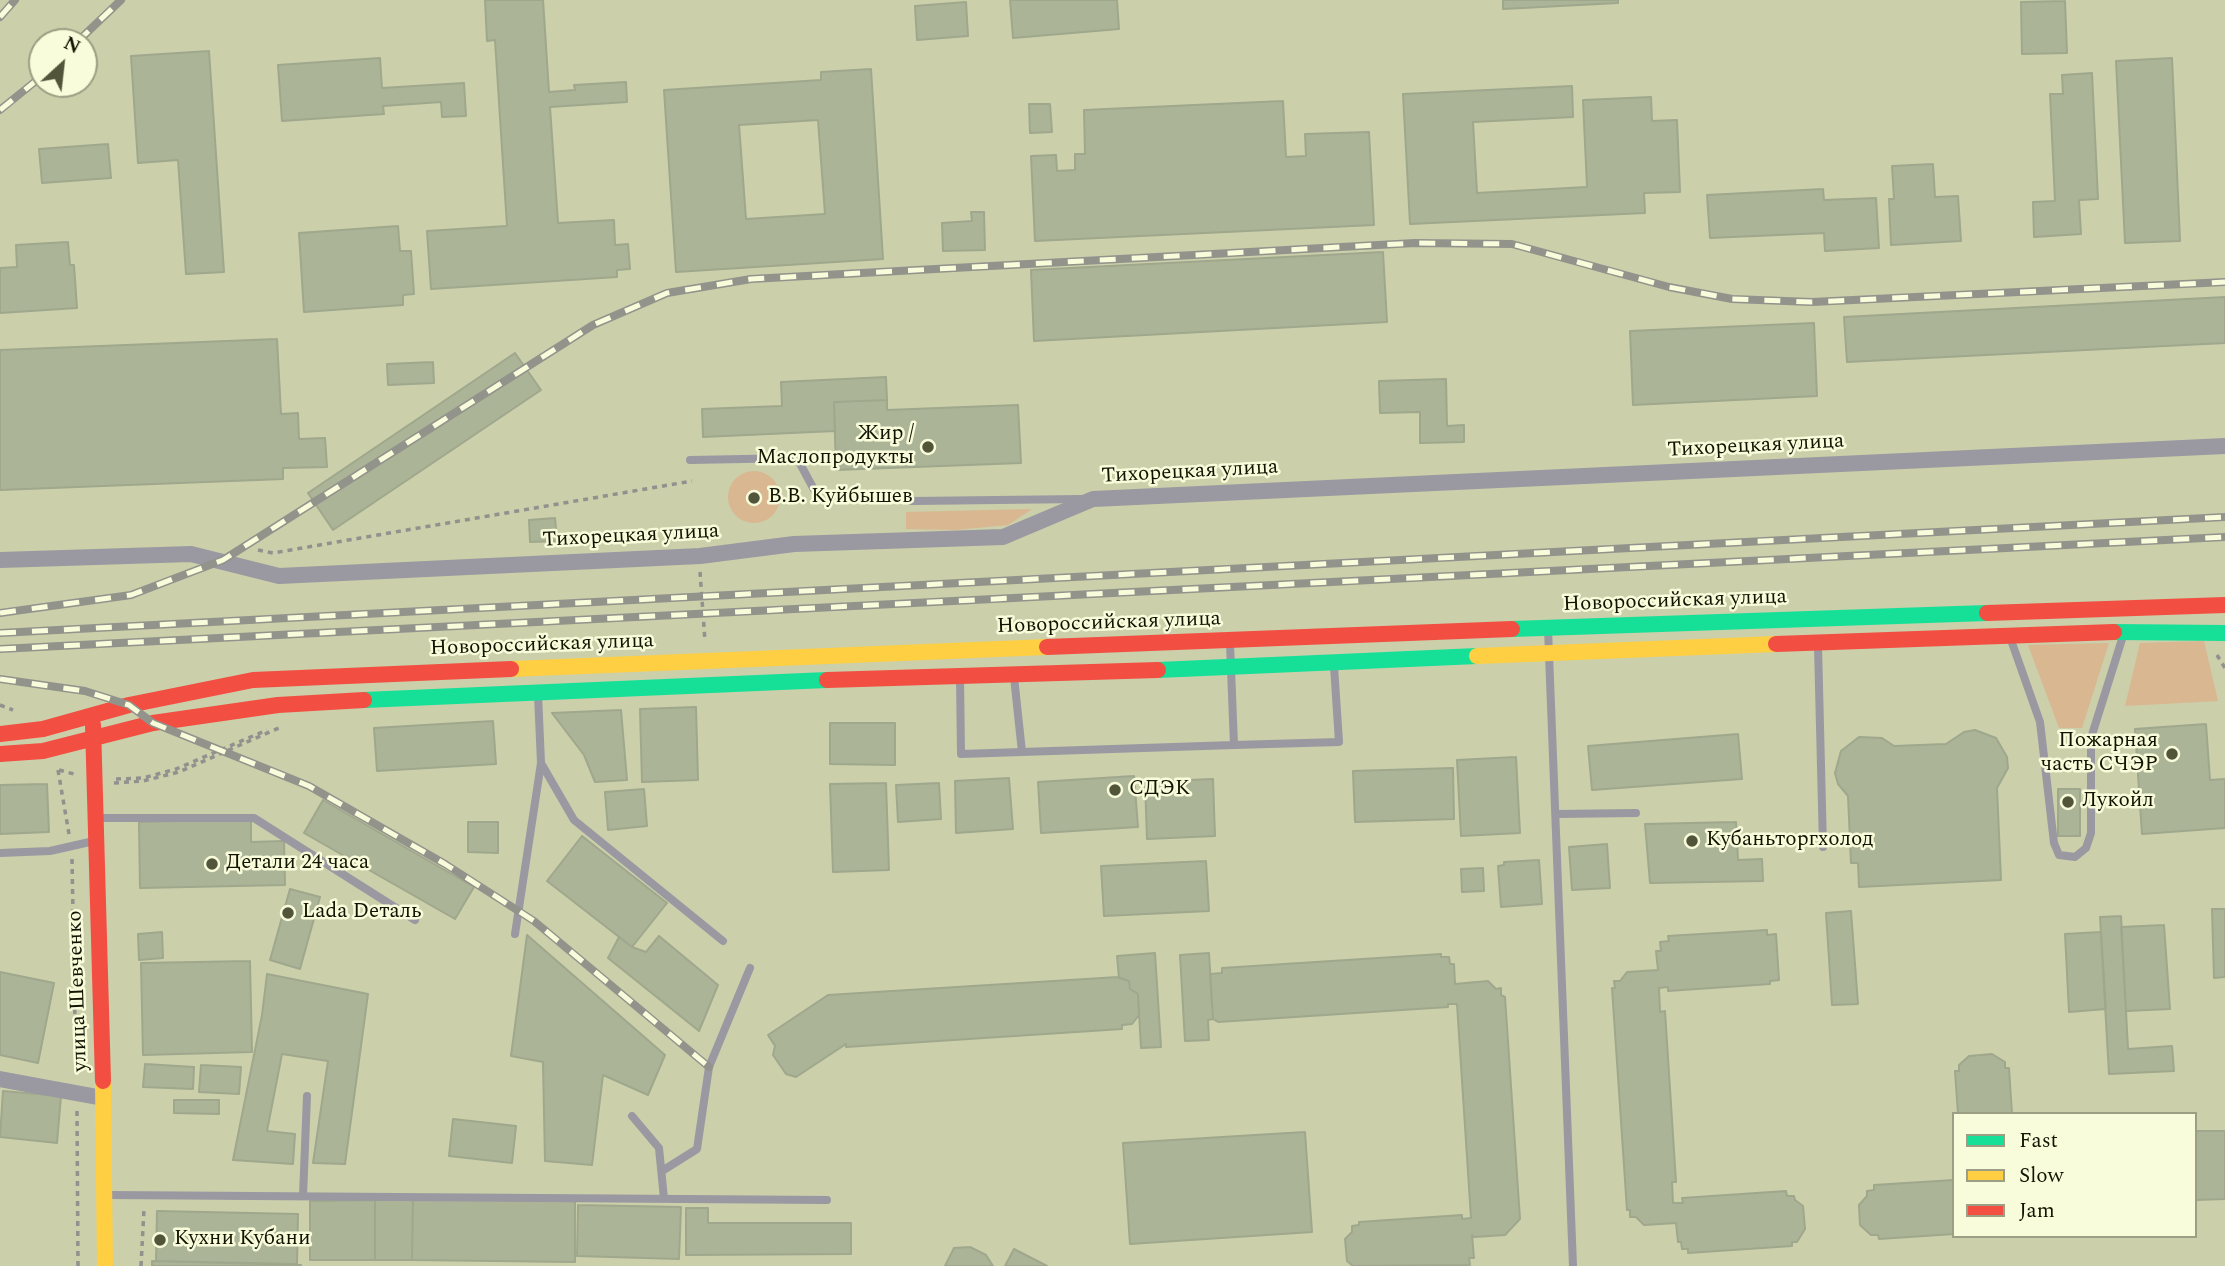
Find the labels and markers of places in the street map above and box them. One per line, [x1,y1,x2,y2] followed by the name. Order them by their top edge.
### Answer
[756,422,914,472] place label: Жир / Маслопродукты
[920,439,936,455] marker: Жир / Маслопродукты
[768,485,912,511] place label: В.В. Куйбышев
[746,490,762,506] marker: В.В. Куйбышев
[2041,729,2158,779] place label: Пожарная часть СЧЭР
[2164,746,2180,762] marker: Пожарная часть СЧЭР
[1129,777,1190,803] place label: СДЭК
[1107,782,1123,798] marker: СДЭК
[2082,789,2154,815] place label: Лукойл
[2060,794,2076,810] marker: Лукойл
[1706,828,1874,854] place label: Кубаньторгхолод
[1684,833,1700,849] marker: Кубаньторгхолод
[226,851,369,877] place label: Детали 24 часа
[204,856,220,872] marker: Детали 24 часа
[302,900,422,926] place label: Lada Dеталь
[280,905,296,921] marker: Lada Dеталь
[174,1227,311,1253] place label: Кухни Кубани
[152,1232,168,1248] marker: Кухни Кубани

